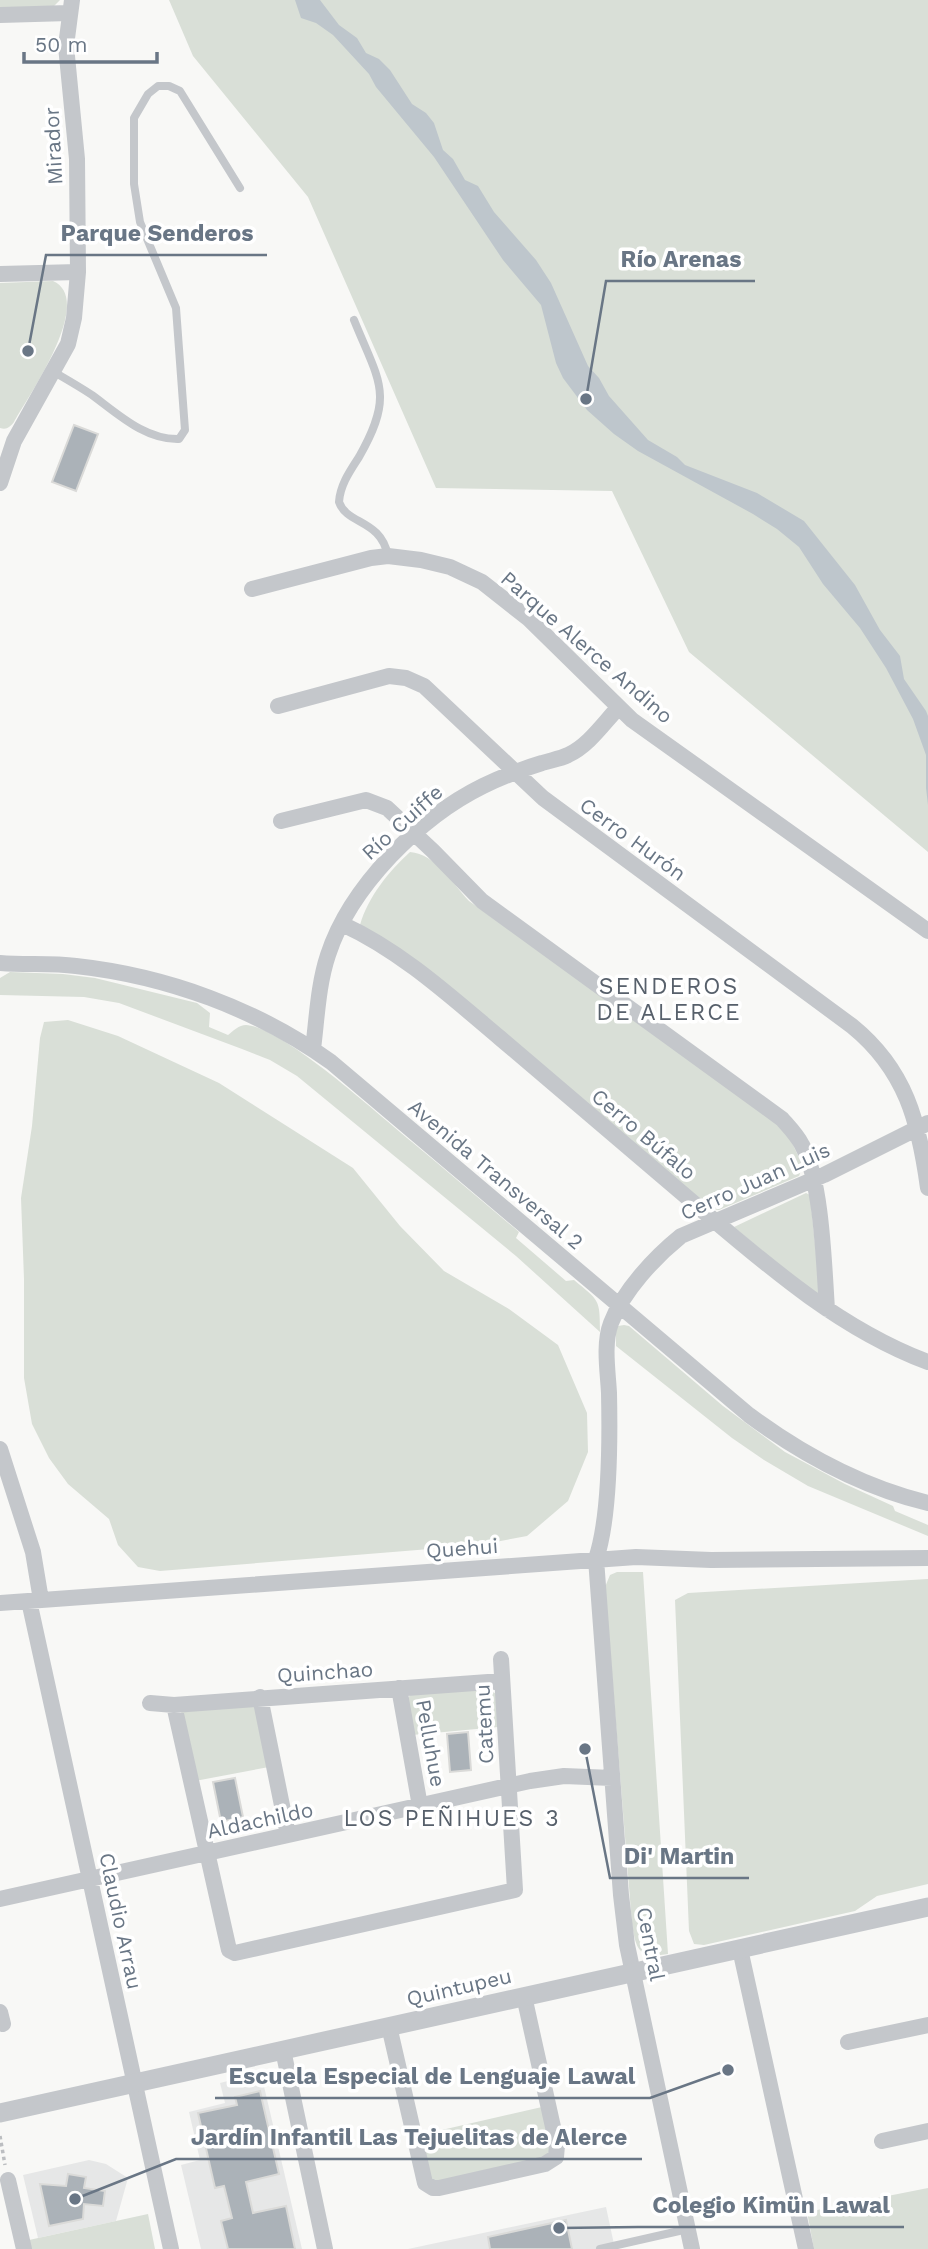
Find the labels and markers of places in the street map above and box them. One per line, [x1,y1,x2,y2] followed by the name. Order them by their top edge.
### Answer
[46,211,267,255] callout: Parque Senderos
[606,237,755,281] callout: Río Arenas
[610,1834,749,1878] callout: Di' Martin
[215,2054,650,2098] callout: Escuela Especial de Lenguaje Lawal
[176,2115,642,2159] callout: Jardín Infantil Las Tejuelitas de Alerce
[638,2183,904,2227] callout: Colegio Kimün Lawal

